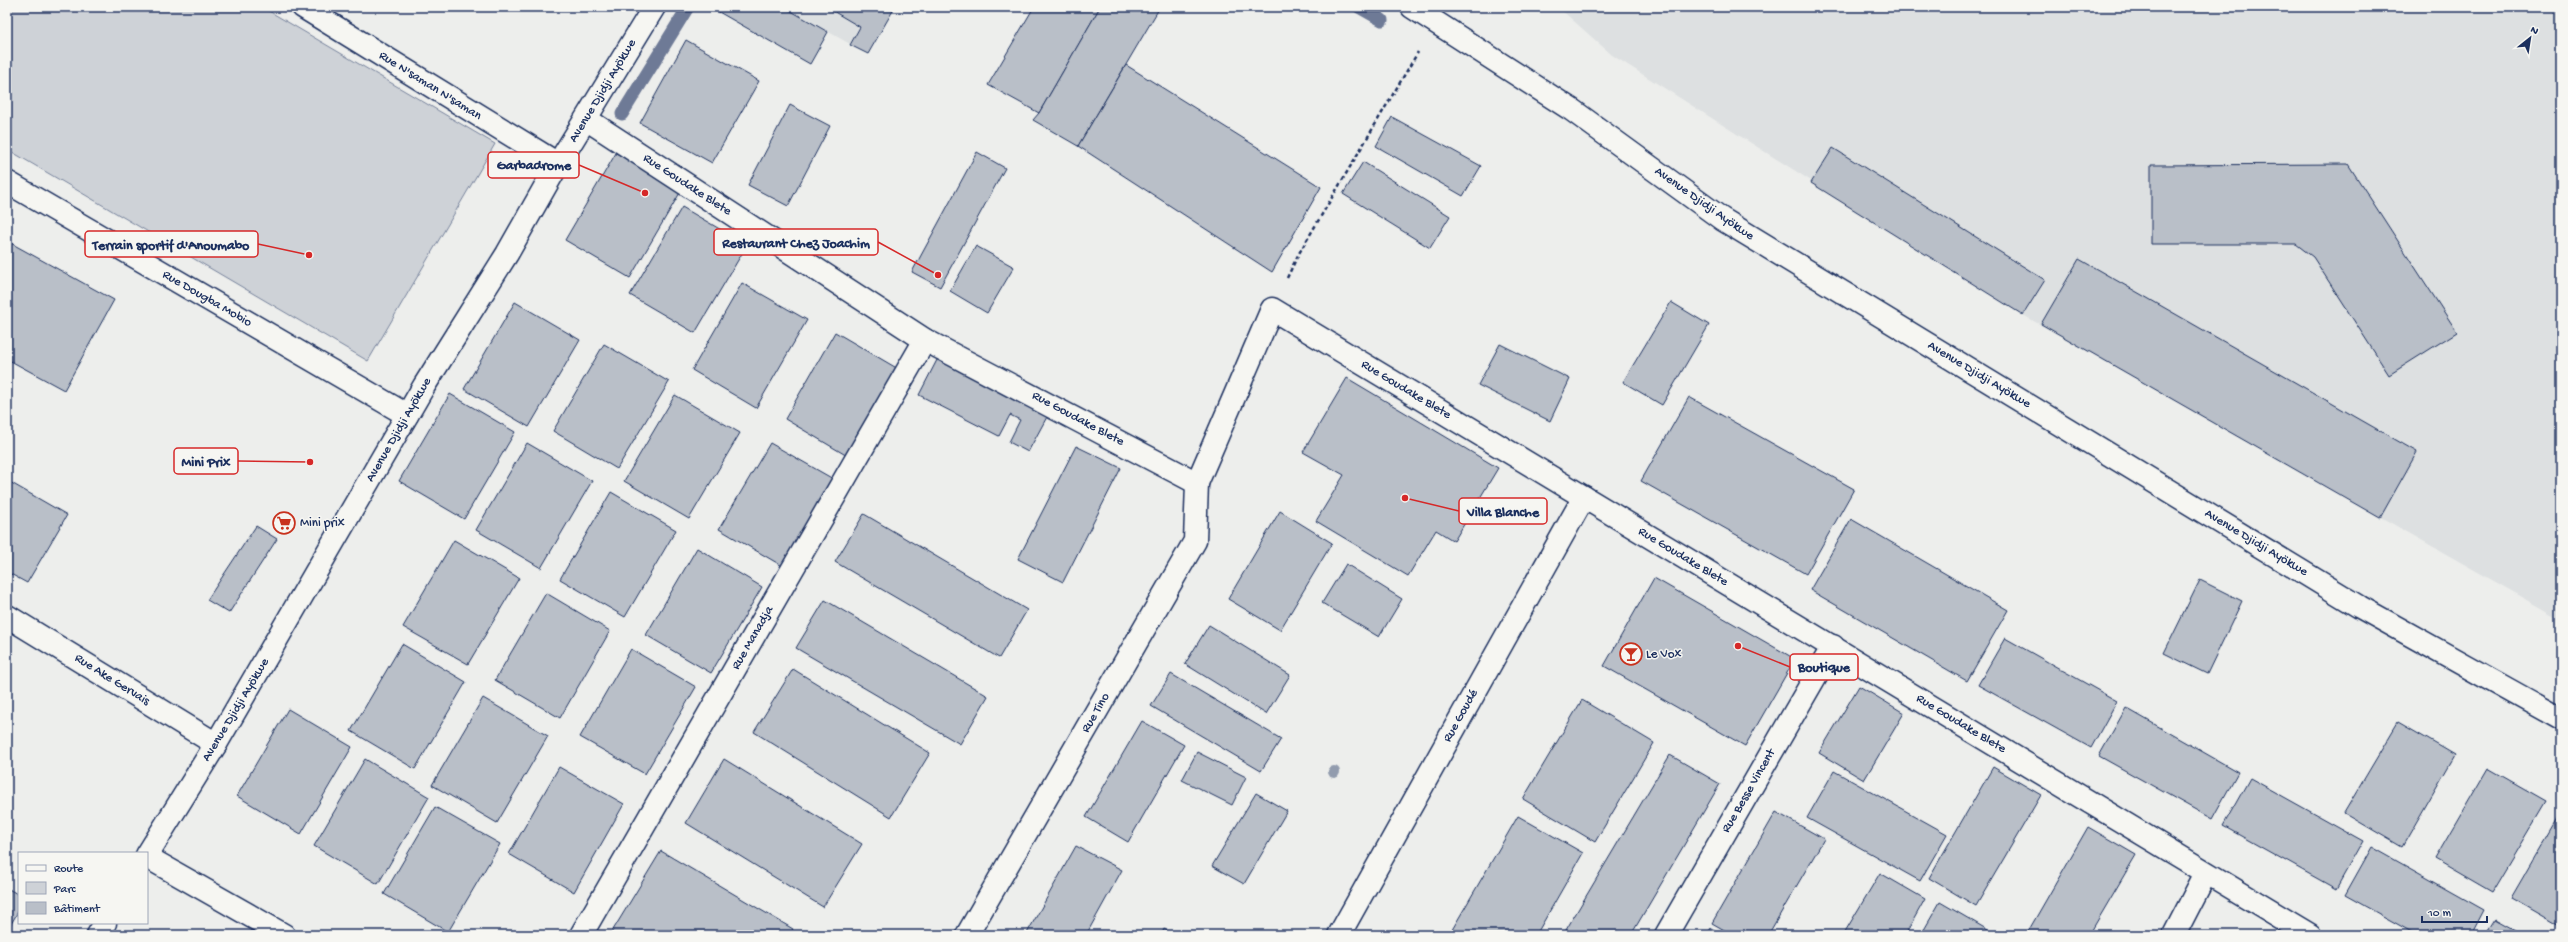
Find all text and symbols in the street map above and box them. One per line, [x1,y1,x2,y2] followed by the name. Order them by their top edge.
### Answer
[2510,18,2550,58] north arrow
[2528,24,2540,38] text: N
[566,36,640,145] street label: Avenue Djidji Ayökwe
[376,48,485,124] street label: Rue N'saman N'saman
[640,151,734,219] street label: Rue Goudake Blete
[488,152,579,178] callout: Garbadrome
[497,158,572,175] text: Garbadrome
[1651,164,1757,244] street label: Avenue Djidji Ayökwe
[714,229,878,255] callout: Restaurant Chez Joachim
[85,231,258,257] callout: Terrain sportif d'Anoumabo
[721,236,870,253] text: Restaurant Chez Joachim
[92,238,250,255] text: Terrain sportif d'Anoumabo
[160,267,255,331] street label: Rue Dougba Mobio
[1925,338,2034,412] street label: Avenue Djidji Ayökwe
[1358,357,1454,423] street label: Rue Goudake Blete
[363,375,435,485] street label: Avenue Djidji Ayökwe
[1029,388,1127,450] street label: Rue Goudake Blete
[174,448,238,474] callout: Mini Prix
[182,455,231,472] text: Mini Prix
[1459,498,1547,524] callout: Villa Blanche
[1466,505,1540,522] text: Villa Blanche
[2202,506,2311,580] street label: Avenue Djidji Ayökwe
[271,510,297,536] supermarket icon: Mini prix
[300,516,345,531] place label: Mini prix
[1635,524,1731,590] street label: Rue Goudake Blete
[729,603,778,672] street label: Rue Manadja
[1618,641,1644,667] bar icon: Le Vox
[1646,647,1682,662] place label: Le Vox
[72,651,153,710] street label: Rue Ake Gervais
[1790,654,1858,680] callout: Boutique
[199,655,273,764] street label: Avenue Djidji Ayökwe
[1797,660,1851,677] text: Boutique
[1440,687,1482,745] street label: Rue Goudé
[1079,690,1113,736] street label: Rue Tino
[1913,691,2009,757] street label: Rue Goudake Blete
[1719,745,1780,836] street label: Rue Besse Vincent
[18,852,148,924] legend
[54,863,84,877] text: Route
[53,883,77,897] text: Parc
[2422,898,2487,924] scale bar
[53,903,101,917] text: Bâtiment
[2427,907,2452,921] text: 10 m

